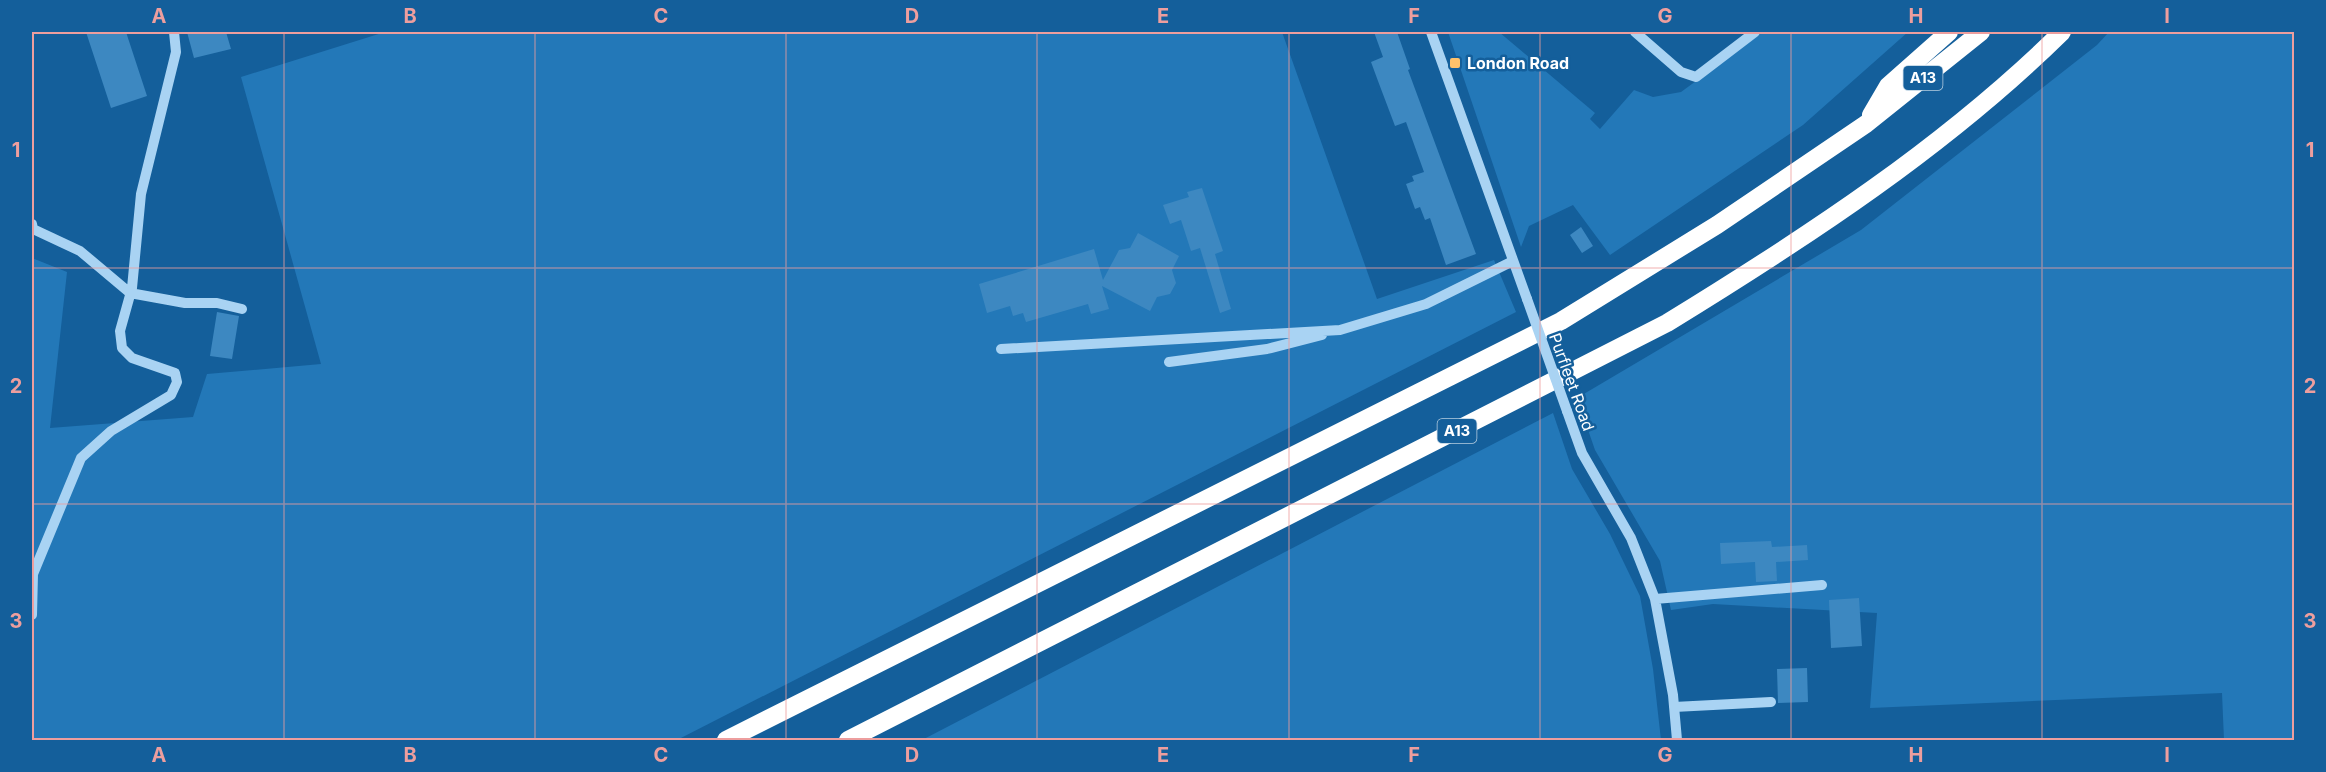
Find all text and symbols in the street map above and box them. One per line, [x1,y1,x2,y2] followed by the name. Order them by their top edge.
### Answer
[152,4,167,28] text: A
[403,4,417,28] text: B
[654,4,668,28] text: C
[905,4,919,28] text: D
[1157,4,1169,28] text: E
[1408,4,1420,28] text: F
[1657,4,1673,28] text: G
[1909,4,1923,28] text: H
[2164,4,2170,28] text: I
[1467,53,1569,73] place label: London Road
[1448,56,1462,70] marker: London Road
[1904,66,1942,90] road number: A13
[12,138,20,162] text: 1
[2306,138,2314,162] text: 1
[1545,330,1599,434] street label: Purfleet Road
[10,374,22,398] text: 2
[2304,374,2316,398] text: 2
[1438,419,1476,443] road number: A13
[10,609,22,633] text: 3
[2304,609,2316,633] text: 3
[152,743,167,767] text: A
[403,743,417,767] text: B
[654,743,668,767] text: C
[905,743,919,767] text: D
[1157,743,1169,767] text: E
[1408,743,1420,767] text: F
[1657,743,1673,767] text: G
[1909,743,1923,767] text: H
[2164,743,2170,767] text: I

